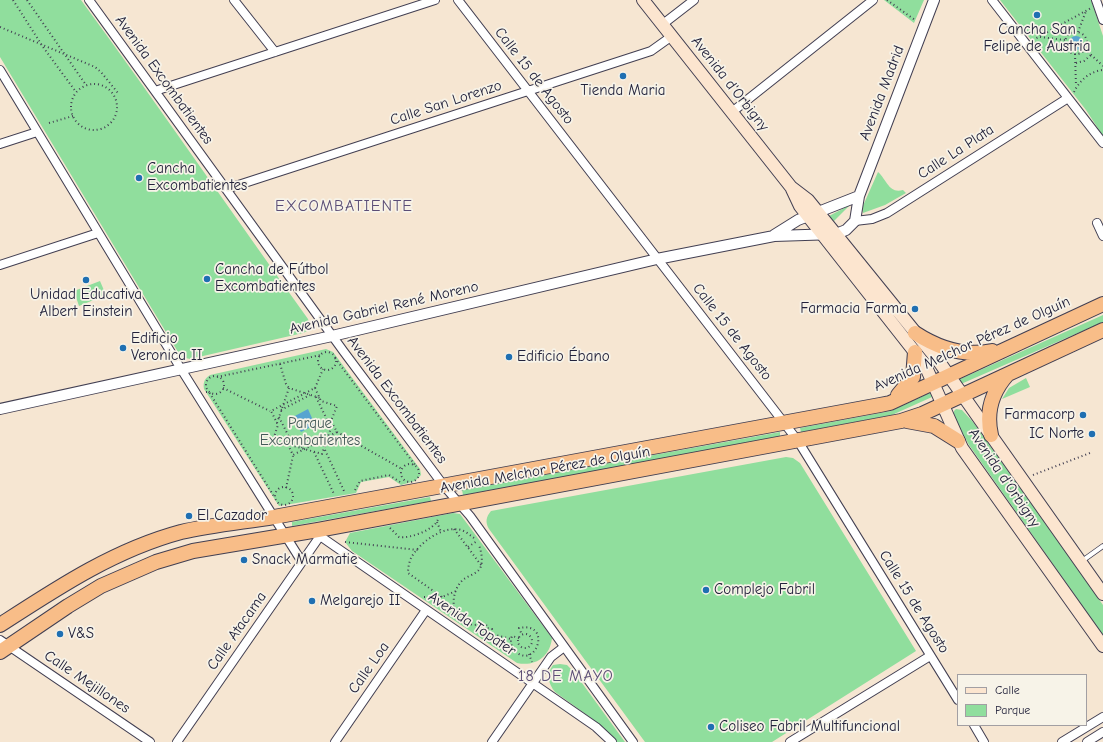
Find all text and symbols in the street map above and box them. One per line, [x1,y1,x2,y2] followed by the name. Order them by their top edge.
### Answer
[1032,10,1042,20] marker: Cancha San Felipe de Austria
[111,12,217,148] street label: Avenida Excombatientes
[984,21,1090,56] place label: Cancha San Felipe de Austria
[491,24,577,128] street label: Calle 15 de Agosto
[687,33,773,135] street label: Avenida d'Orbigny
[856,43,908,143] street label: Avenida Madrid
[618,71,628,81] marker: Tienda Maria
[388,76,504,130] street label: Calle San Lorenzo
[580,82,666,100] place label: Tienda Maria
[915,121,997,183] street label: Calle La Plata
[147,160,247,195] place label: Cancha Excombatientes
[134,173,144,183] marker: Cancha Excombatientes
[275,196,413,216] district label: EXCOMBATIENTE
[215,261,329,296] place label: Cancha de Fútbol Excombatientes
[202,274,212,284] marker: Cancha de Fútbol Excombatientes
[81,275,91,285] marker: Unidad Educativa Albert Einstein
[288,277,480,339] street label: Avenida Gabriel René Moreno
[689,280,775,384] street label: Calle 15 de Agosto
[30,286,142,321] place label: Unidad Educativa Albert Einstein
[871,292,1073,396] street label: Avenida Melchor Pérez de Olguín
[800,300,907,318] place label: Farmacia Farma
[910,304,920,314] marker: Farmacia Farma
[131,330,203,365] place label: Edificio Veronica II
[343,333,451,467] street label: Avenida Excombatientes
[118,343,128,353] marker: Edificio Veronica II
[517,348,610,366] place label: Edificio Ébano
[504,352,514,362] marker: Edificio Ébano
[1004,406,1075,424] place label: Farmacorp
[1078,410,1088,420] marker: Farmacorp
[260,415,360,450] park label: Parque Excombatientes
[964,425,1044,531] street label: Avenida d'Orbigny
[1029,425,1084,443] place label: IC Norte
[1087,429,1097,439] marker: IC Norte
[439,443,651,497] street label: Avenida Melchor Pérez de Olguín
[197,507,267,525] place label: El Cazador
[184,511,194,521] marker: El Cazador
[875,547,953,657] street label: Calle 15 de Agosto
[252,551,357,569] place label: Snack Marmatie
[239,555,249,565] marker: Snack Marmatie
[714,581,815,599] place label: Complejo Fabril
[701,585,711,595] marker: Complejo Fabril
[203,588,271,674] street label: Calle Atacama
[425,588,519,660] street label: Avenida Topater
[320,592,400,610] place label: Melgarejo II
[307,596,317,606] marker: Melgarejo II
[68,625,94,643] place label: V&S
[55,629,65,639] marker: V&S
[345,639,393,697] street label: Calle Loa
[41,647,133,717] street label: Calle Mejillones
[518,666,614,686] district label: 18 DE MAYO
[957,674,1087,726] legend
[995,683,1020,697] text: Calle
[995,703,1030,717] text: Parque
[719,718,900,736] place label: Coliseo Fabril Multifuncional
[706,722,716,732] marker: Coliseo Fabril Multifuncional

